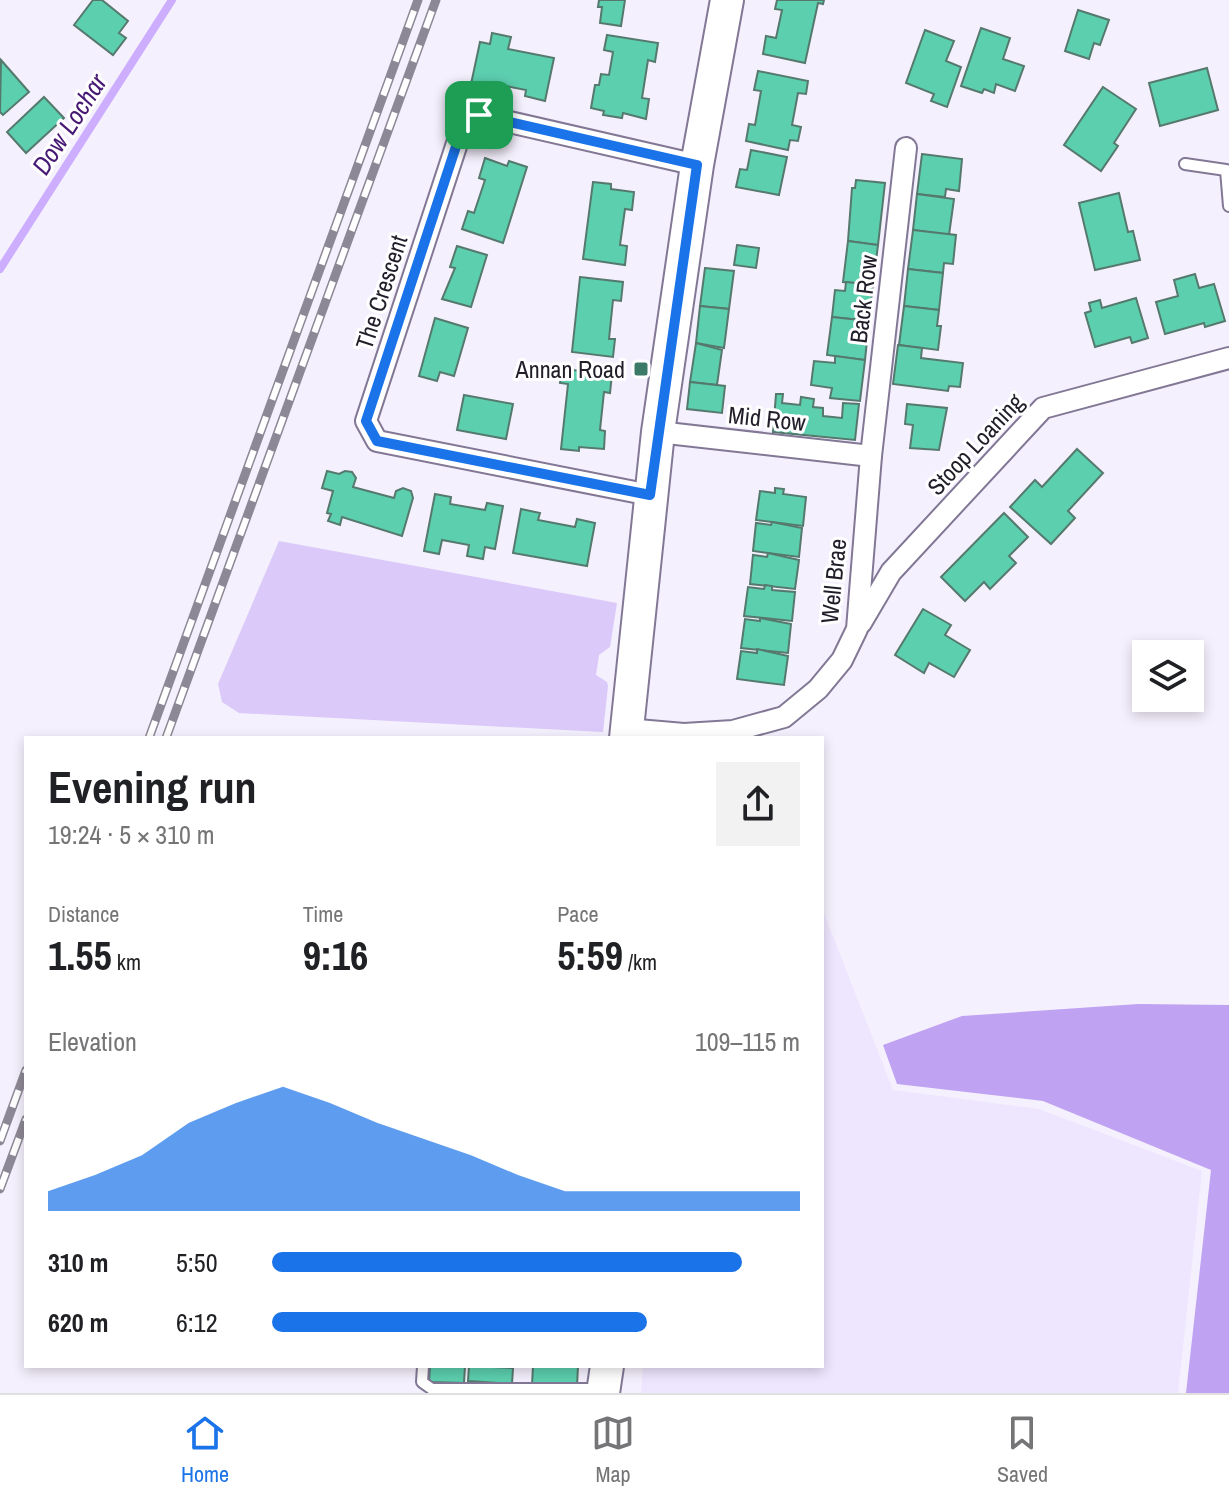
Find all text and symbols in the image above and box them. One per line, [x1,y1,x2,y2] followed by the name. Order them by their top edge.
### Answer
[23,66,115,181] water label: Dow Lochar
[445,81,513,149] pin
[457,93,501,137] icon: arrive
[348,230,415,353] street label: The Crescent
[842,252,884,345] street label: Back Row
[515,353,625,385] place label: Annan Road
[632,360,650,378] marker: Annan Road
[920,386,1030,502] street label: Stoop Loaning
[727,398,808,438] street label: Mid Row
[813,537,853,625] street label: Well Brae
[1132,640,1204,712] map controls
[1132,640,1204,712] button: layers
[48,757,257,817] text: Evening run
[716,762,800,846] button: share
[48,817,215,852] text: 19:24 · 5 × 310 m
[48,899,119,929] text: Distance
[303,899,343,929] text: Time
[557,899,598,929] text: Pace
[48,929,112,982] text: 1.55
[303,929,368,982] text: 9:16
[557,929,623,982] text: 5:59
[112,947,141,977] text: km
[623,947,657,977] text: /km
[48,1024,137,1059] text: Elevation
[695,1024,800,1059] text: 109–115 m
[48,1245,108,1280] text: 310 m
[176,1245,218,1280] text: 5:50
[48,1305,108,1340] text: 620 m
[176,1305,218,1340] text: 6:12
[181,1411,229,1489] tab: Home
[591,1411,635,1489] tab: Map
[997,1411,1048,1489] tab: Saved

